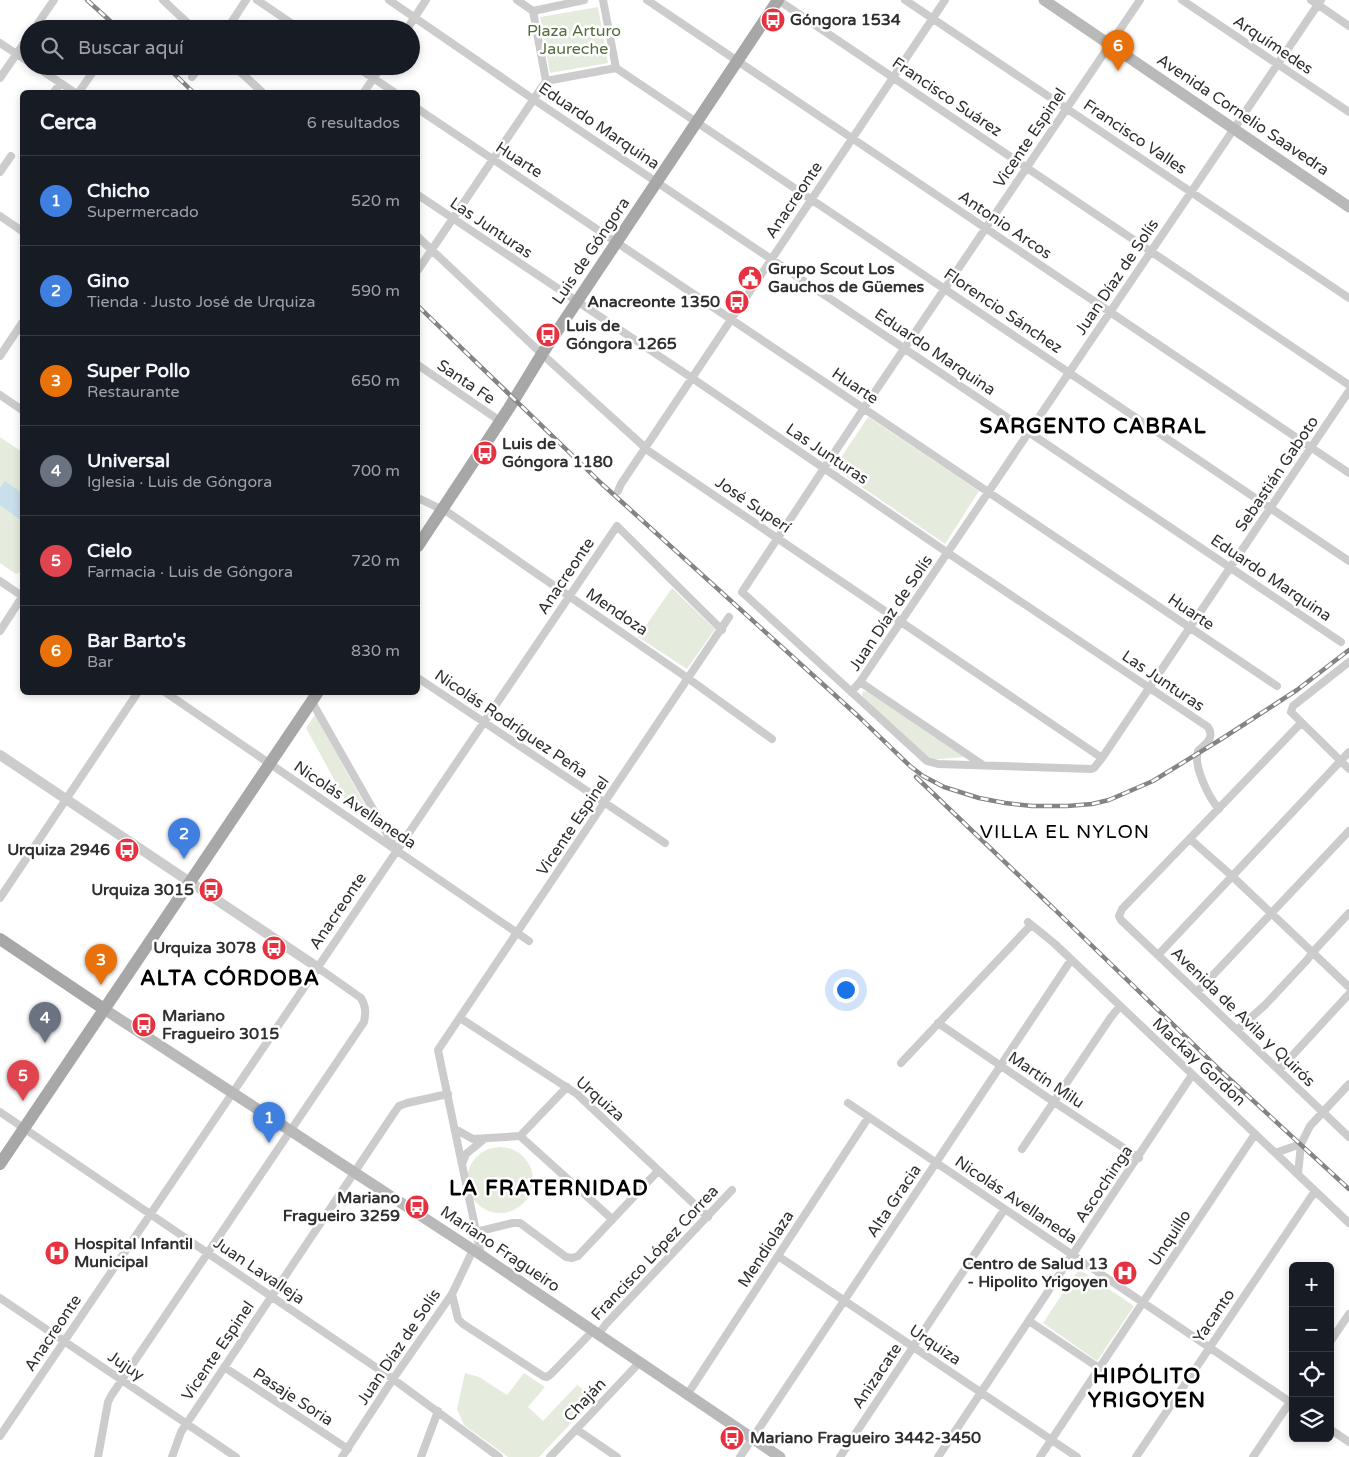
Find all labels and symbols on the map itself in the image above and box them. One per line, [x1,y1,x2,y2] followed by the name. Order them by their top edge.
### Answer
[760,7,786,33] bus stop icon: Góngora 1534
[790,10,901,30] place label: Góngora 1534
[1229,11,1317,79] street label: Arquímedes
[527,21,621,59] park label: Plaza Arturo Jaureche
[1102,30,1134,71] pin: 6
[1153,50,1333,180] street label: Avenida Cornelio Saavedra
[888,53,1006,141] street label: Francisco Suárez
[535,78,663,174] street label: Eduardo Marquina
[989,84,1071,192] street label: Vicente Espinel
[1079,95,1191,179] street label: Francisco Valles
[492,138,546,182] street label: Huarte
[761,158,827,242] street label: Anacreonte
[954,186,1056,264] street label: Antonio Arcos
[446,193,536,263] street label: Las Junturas
[548,194,634,308] street label: Luis de Góngora
[1071,215,1163,339] street label: Juan Díaz de Solís
[768,259,925,297] place label: Grupo Scout Los Gauchos de Güemes
[940,264,1066,358] street label: Florencio Sánchez
[737,265,763,291] public building icon: Grupo Scout Los Gauchos de Güemes
[724,289,750,315] bus stop icon: Anacreonte 1350
[587,292,720,312] place label: Anacreonte 1350
[871,304,999,400] street label: Eduardo Marquina
[566,316,677,354] place label: Luis de Góngora 1265
[535,322,561,348] bus stop icon: Luis de Góngora 1265
[433,355,499,409] street label: Santa Fe
[828,363,882,409] street label: Huarte
[1231,412,1323,536] street label: Sebastián Gaboto
[979,414,1207,439] district label: SARGENTO CABRAL
[782,419,872,489] street label: Las Junturas
[502,434,613,472] place label: Luis de Góngora 1180
[472,440,498,466] bus stop icon: Luis de Góngora 1180
[711,472,795,538] street label: José Superí
[1207,530,1335,626] street label: Eduardo Marquina
[533,534,599,618] street label: Anacreonte
[845,551,937,675] street label: Juan Díaz de Solís
[582,584,652,640] street label: Mendoza
[1164,589,1218,635] street label: Huarte
[1118,646,1208,716] street label: Las Junturas
[431,665,591,783] street label: Nicolás Rodríguez Peña
[290,757,420,853] street label: Nicolás Avellaneda
[532,772,614,880] street label: Vicente Espinel
[168,818,200,859] pin: 2
[980,821,1150,843] district label: VILLA EL NYLON
[114,837,140,863] bus stop icon: Urquiza 2946
[7,840,110,860] place label: Urquiza 2946
[305,869,371,953] street label: Anacreonte
[198,877,224,903] bus stop icon: Urquiza 3015
[91,880,194,900] place label: Urquiza 3015
[261,935,287,961] bus stop icon: Urquiza 3078
[153,938,256,958] place label: Urquiza 3078
[1167,943,1319,1091] street label: Avenida de Avila y Quirós
[85,944,117,985] pin: 3
[140,965,320,991] district label: ALTA CÓRDOBA
[833,977,859,1003] your location
[29,1002,61,1043] pin: 4
[162,1006,279,1044] place label: Mariano Fragueiro 3015
[131,1012,157,1038] bus stop icon: Mariano Fragueiro 3015
[1148,1014,1250,1110] street label: Mackay Gordon
[1004,1047,1088,1113] street label: Martín Milu
[7,1060,39,1101] pin: 5
[571,1072,629,1126] street label: Urquiza
[253,1102,285,1143] pin: 1
[1071,1142,1137,1226] street label: Ascochinga
[951,1152,1081,1248] street label: Nicolás Avellaneda
[862,1161,926,1241] street label: Alta Gracia
[449,1176,649,1201] district label: LA FRATERNIDAD
[587,1181,723,1325] street label: Francisco López Correa
[283,1188,400,1226] place label: Mariano Fragueiro 3259
[404,1194,430,1220] bus stop icon: Mariano Fragueiro 3259
[436,1202,564,1296] street label: Mariano Fragueiro
[1144,1206,1196,1270] street label: Unquillo
[734,1207,798,1291] street label: Mendiolaza
[210,1233,308,1309] street label: Juan Lavalleja
[74,1234,193,1272] place label: Hospital Infantil Municipal
[44,1240,70,1266] hospital icon: Hospital Infantil Municipal
[962,1254,1108,1292] place label: Centro de Salud 13 - Hipolito Yrigoyen
[1112,1260,1138,1286] hospital icon: Centro de Salud 13 - Hipolito Yrigoyen
[353,1285,445,1409] street label: Juan Díaz de Solís
[1189,1285,1239,1347] street label: Yacanto
[20,1291,86,1375] street label: Anacreonte
[177,1297,259,1405] street label: Vicente Espinel
[905,1320,965,1370] street label: Urquiza
[848,1339,906,1413] street label: Anizacate
[104,1347,148,1386] street label: Jujuy
[1088,1363,1206,1413] district label: HIPÓLITO YRIGOYEN
[249,1364,337,1430] street label: Pasaje Soria
[560,1374,610,1426] street label: Chaján
[719,1425,745,1451] bus stop icon: Mariano Fragueiro 3442-3450
[750,1428,981,1448] place label: Mariano Fragueiro 3442-3450

